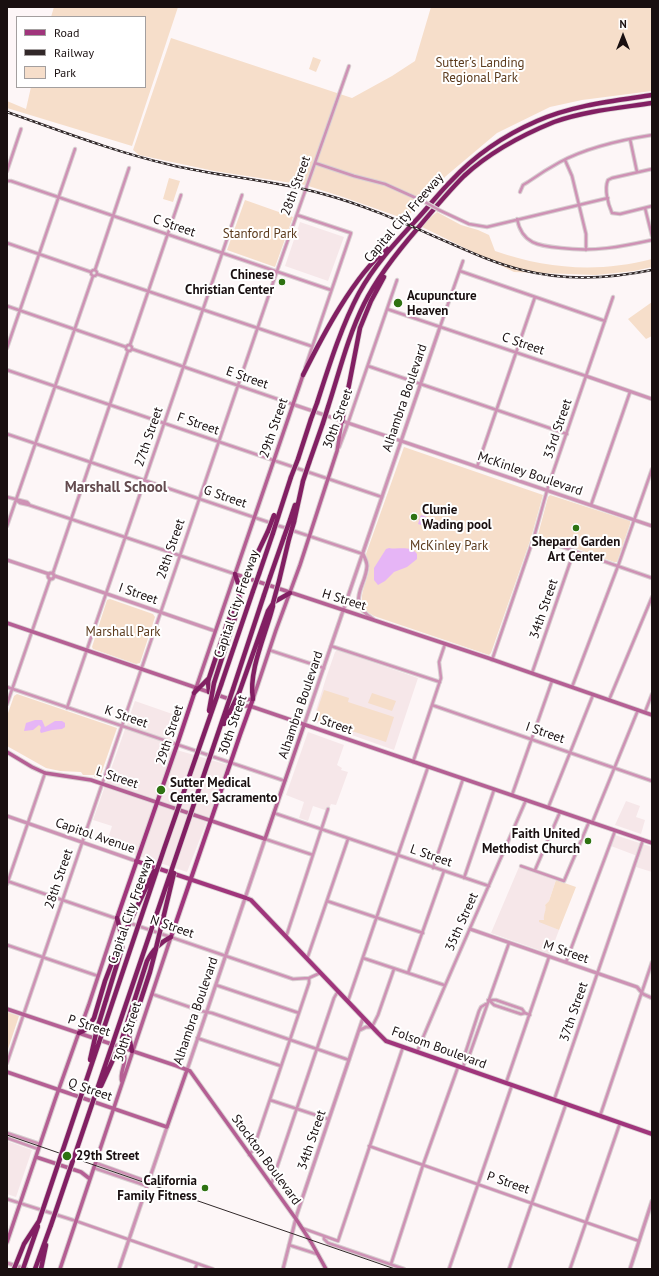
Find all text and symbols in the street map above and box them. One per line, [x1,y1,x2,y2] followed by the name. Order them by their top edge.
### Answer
[16,16,146,88] legend
[603,16,643,56] north arrow
[619,17,627,31] text: N
[54,25,79,40] text: Road
[54,45,94,60] text: Railway
[435,55,525,86] park label: Sutter's Landing Regional Park
[54,65,76,80] text: Park
[278,154,314,218] street label: 28th Street
[361,170,447,266] street label: Capital City Freeway
[151,211,197,241] street label: C Street
[223,226,297,242] park label: Stanford Park
[185,267,274,298] place label: Chinese Christian Center
[277,277,287,287] marker: Chinese Christian Center
[407,288,477,319] place label: Acupuncture Heaven
[392,297,404,309] marker: Acupuncture Heaven
[500,329,546,359] street label: C Street
[379,342,431,454] street label: Alhambra Boulevard
[224,364,270,392] street label: E Street
[320,387,356,451] street label: 30th Street
[256,396,292,460] street label: 29th Street
[540,397,576,461] street label: 33rd Street
[132,405,166,469] street label: 27th Street
[175,410,221,438] street label: F Street
[475,449,585,499] street label: McKinley Boulevard
[65,479,167,497] district label: Marshall School
[201,482,249,512] street label: G Street
[422,502,492,533] place label: Clunie Wading pool
[409,512,419,522] marker: Clunie Wading pool
[153,517,189,581] street label: 28th Street
[571,523,581,533] marker: Shepard Garden Art Center
[532,534,620,565] place label: Shepard Garden Art Center
[410,538,488,554] park label: McKinley Park
[211,548,263,660] street label: Capital City Freeway
[526,577,562,641] street label: 34th Street
[116,580,160,608] street label: I Street
[320,586,368,614] street label: H Street
[85,624,161,640] park label: Marshall Park
[275,649,327,761] street label: Alhambra Boulevard
[215,693,251,757] street label: 30th Street
[102,702,150,732] street label: K Street
[153,703,187,767] street label: 29th Street
[311,710,355,738] street label: J Street
[523,719,567,747] street label: I Street
[94,764,140,792] street label: L Street
[170,775,277,806] place label: Sutter Medical Center, Sacramento
[155,784,167,796] marker: Sutter Medical Center, Sacramento
[53,815,137,857] street label: Capitol Avenue
[482,826,580,857] place label: Faith United Methodist Church
[583,836,593,846] marker: Faith United Methodist Church
[408,842,454,870] street label: L Street
[41,847,77,911] street label: 28th Street
[105,854,157,966] street label: Capital City Freeway
[442,890,482,954] street label: 35th Street
[148,912,196,942] street label: N Street
[541,937,591,967] street label: M Street
[170,955,222,1067] street label: Alhambra Boulevard
[557,980,591,1044] street label: 37th Street
[111,1000,145,1064] street label: 30th Street
[66,1012,112,1040] street label: P Street
[389,1024,489,1072] street label: Folsom Boulevard
[66,1075,114,1105] street label: Q Street
[294,1108,330,1172] street label: 34th Street
[228,1112,304,1208] street label: Stockton Boulevard
[76,1148,139,1164] place label: 29th Street
[61,1150,73,1162] marker: 29th Street
[485,1168,531,1198] street label: P Street
[117,1173,197,1204] place label: California Family Fitness
[200,1183,210,1193] marker: California Family Fitness

